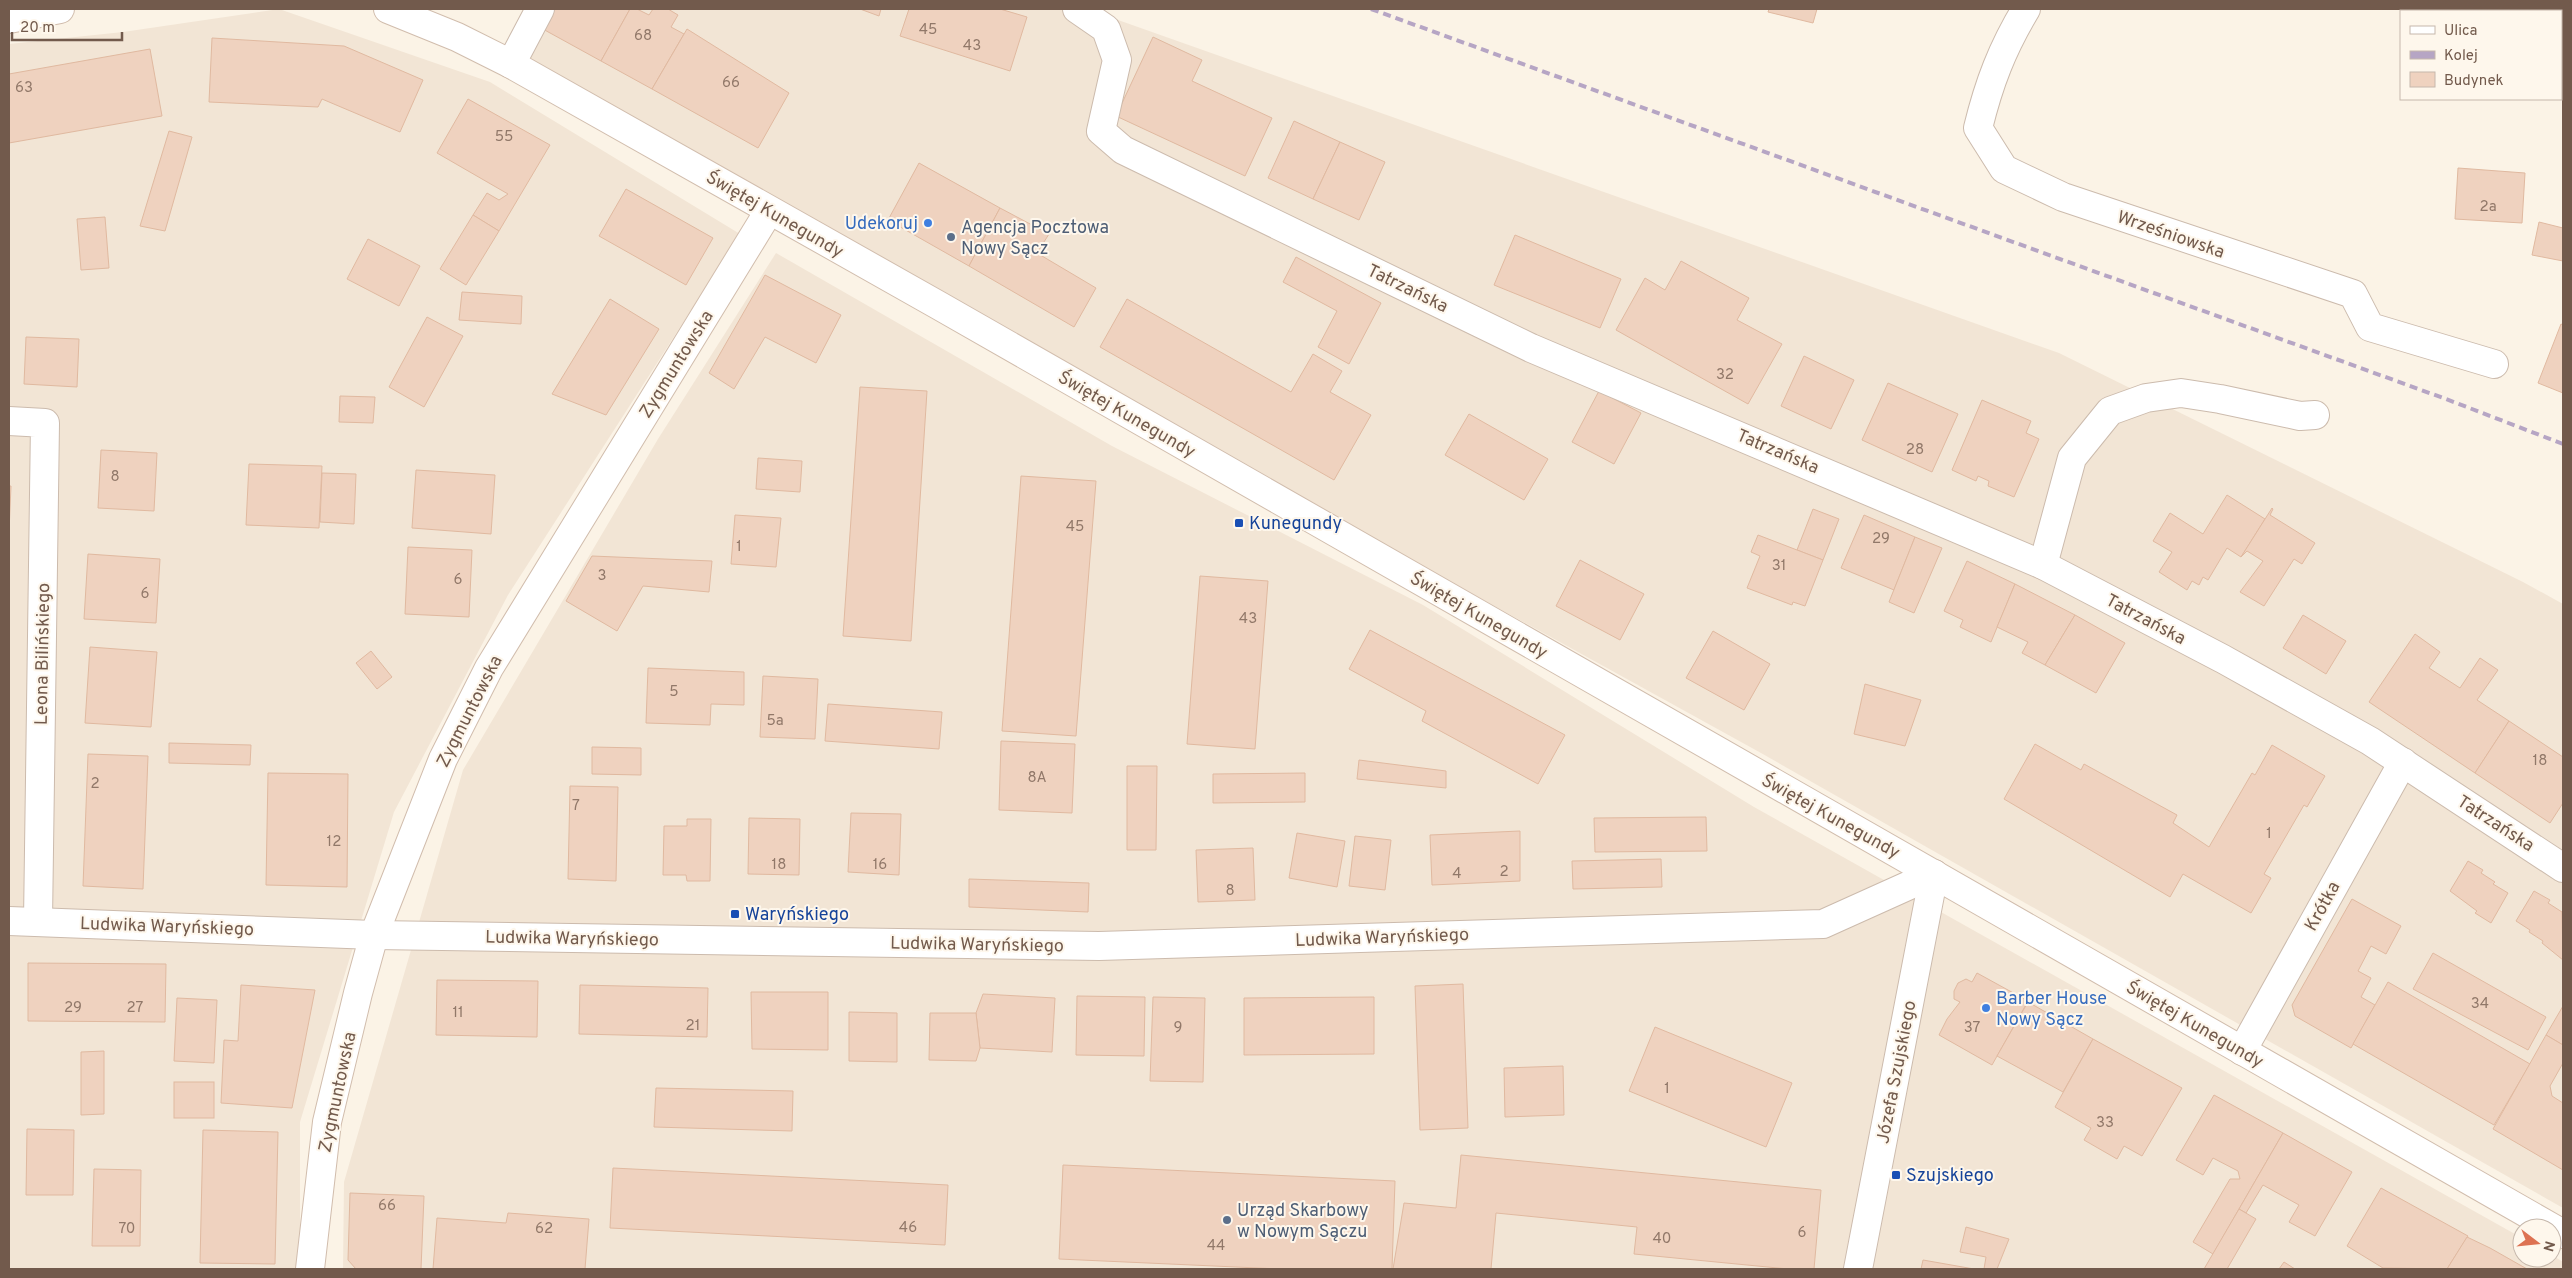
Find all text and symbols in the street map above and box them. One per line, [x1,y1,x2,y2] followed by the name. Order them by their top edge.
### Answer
[12,10,122,42] scale bar
[2400,10,2562,100] legend
[20,19,55,38] text: 20 m
[919,21,937,40] house number: 45
[2444,22,2477,41] text: Ulica
[634,27,652,46] house number: 68
[963,37,981,56] house number: 43
[2444,47,2478,66] text: Kolej
[2444,72,2503,91] text: Budynek
[722,74,740,93] house number: 66
[15,79,33,98] house number: 63
[495,128,513,147] house number: 55
[701,165,848,264] street label: Świętej Kunegundy
[2479,198,2497,217] house number: 2a
[2114,206,2227,265] street label: Wrześniowska
[845,213,918,236] place label: Udekoruj
[922,217,934,229] marker: Udekoruj
[961,217,1109,261] place label: Agencja Pocztowa Nowy Sącz
[945,231,957,243] marker: Agencja Pocztowa Nowy Sącz
[1363,260,1452,319] street label: Tatrzańska
[635,307,720,423] street label: Zygmuntowska
[1053,365,1200,464] street label: Świętej Kunegundy
[1716,366,1734,385] house number: 32
[1733,425,1822,480] street label: Tatrzańska
[1906,441,1924,460] house number: 28
[110,468,120,487] house number: 8
[1249,513,1342,536] place label: Kunegundy
[1233,517,1245,529] marker: Kunegundy
[1066,518,1084,537] house number: 45
[1872,530,1890,549] house number: 29
[736,538,742,557] house number: 1
[1772,557,1786,576] house number: 31
[1405,566,1552,665] street label: Świętej Kunegundy
[597,567,607,586] house number: 3
[454,571,463,590] house number: 6
[31,583,56,725] street label: Leona Bilińskiego
[141,585,150,604] house number: 6
[2101,590,2189,651] street label: Tatrzańska
[1239,610,1257,629] house number: 43
[432,652,508,772] street label: Zygmuntowska
[669,683,679,702] house number: 5
[766,712,784,731] house number: 5a
[2533,752,2547,771] house number: 18
[1757,768,1905,865] street label: Świętej Kunegundy
[1027,769,1047,788] house number: 8A
[90,775,100,794] house number: 2
[2452,791,2538,858] street label: Tatrzańska
[572,797,580,816] house number: 7
[2266,825,2272,844] house number: 1
[327,833,341,852] house number: 12
[772,856,786,875] house number: 18
[873,856,887,875] house number: 16
[1499,863,1509,882] house number: 2
[1452,865,1462,884] house number: 4
[2300,878,2346,936] street label: Krótka
[1225,882,1235,901] house number: 8
[745,904,849,927] place label: Waryńskiego
[729,908,741,920] marker: Waryńskiego
[80,913,254,942] street label: Ludwika Waryńskiego
[1295,924,1469,953] street label: Ludwika Waryńskiego
[485,926,659,953] street label: Ludwika Waryńskiego
[890,932,1064,959] street label: Ludwika Waryńskiego
[2121,975,2268,1074] street label: Świętej Kunegundy
[1996,988,2107,1032] place label: Barber House Nowy Sącz
[2471,995,2489,1014] house number: 34
[64,999,82,1018] house number: 29
[127,999,144,1018] house number: 27
[1872,999,1923,1146] street label: Józefa Szujskiego
[1980,1002,1992,1014] marker: Barber House Nowy Sącz
[452,1004,464,1023] house number: 11
[686,1017,700,1036] house number: 21
[1174,1019,1182,1038] house number: 9
[1964,1019,1981,1038] house number: 37
[314,1030,362,1155] street label: Zygmuntowska
[1664,1080,1670,1099] house number: 1
[2096,1114,2114,1133] house number: 33
[1906,1165,1994,1188] place label: Szujskiego
[1890,1169,1902,1181] marker: Szujskiego
[378,1197,396,1216] house number: 66
[1237,1200,1369,1244] place label: Urząd Skarbowy w Nowym Sączu
[1221,1214,1233,1226] marker: Urząd Skarbowy w Nowym Sączu
[2512,1218,2562,1268] north arrow
[899,1219,917,1238] house number: 46
[118,1220,136,1239] house number: 70
[535,1220,553,1239] house number: 62
[1798,1224,1807,1243] house number: 6
[1653,1230,1671,1249] house number: 40
[1207,1237,1225,1256] house number: 44
[2538,1239,2558,1253] text: N

